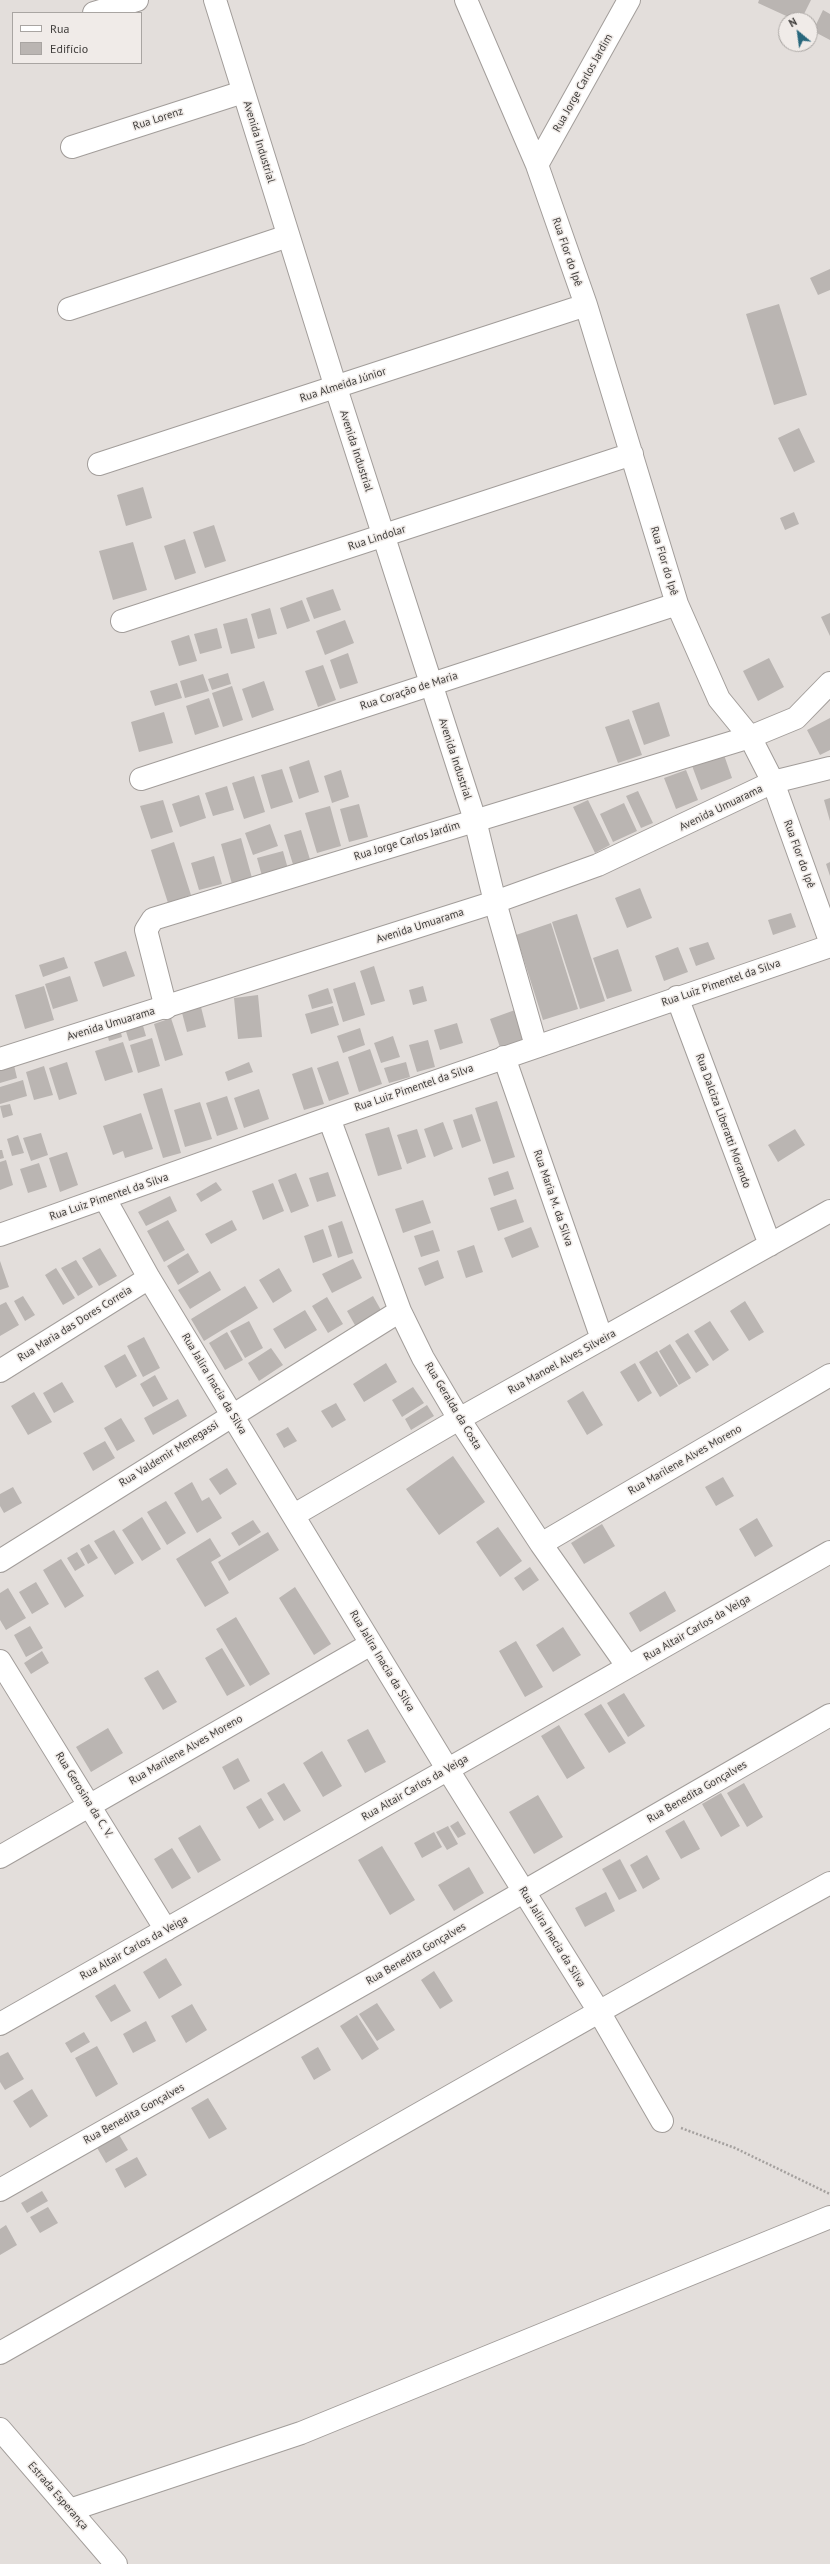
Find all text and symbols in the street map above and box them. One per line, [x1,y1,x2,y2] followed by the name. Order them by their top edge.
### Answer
[12,12,142,64] legend
[778,12,818,52] north arrow
[786,15,799,30] text: N
[50,21,69,36] text: Rua
[551,32,615,134] street label: Rua Jorge Carlos Jardim
[50,41,88,56] text: Edifício
[240,99,278,185] street label: Avenida Industrial
[131,105,185,133] street label: Rua Lorenz
[549,216,585,288] street label: Rua Flor do Ipê
[298,365,388,405] street label: Rua Almeida Júnior
[337,409,375,493] street label: Avenida Industrial
[347,523,407,553] street label: Rua Lindolar
[647,525,681,597] street label: Rua Flor do Ipê
[359,669,459,713] street label: Rua Coração de Maria
[436,717,474,801] street label: Avenida Industrial
[677,782,765,834] street label: Avenida Umuarama
[781,818,817,890] street label: Rua Flor do Ipê
[352,819,462,863] street label: Rua Jorge Carlos Jardim
[375,906,465,946] street label: Avenida Umuarama
[660,956,782,1010] street label: Rua Luiz Pimentel da Silva
[65,1004,157,1044] street label: Avenida Umuarama
[692,1052,754,1190] street label: Rua Dalciza Liberatti Morando
[353,1061,475,1115] street label: Rua Luiz Pimentel da Silva
[530,1148,576,1248] street label: Rua Maria M. da Silva
[48,1170,170,1224] street label: Rua Luiz Pimentel da Silva
[15,1283,135,1365] street label: Rua Maria das Dores Correia
[506,1327,618,1397] street label: Rua Manoel Alves Silveira
[179,1331,249,1437] street label: Rua Jalira Inacia da Silva
[422,1360,484,1452] street label: Rua Geralda da Costa
[117,1418,221,1490] street label: Rua Valdemir Menegassi
[626,1422,744,1498] street label: Rua Marilene Alves Moreno
[641,1592,753,1664] street label: Rua Altair Carlos da Veiga
[347,1608,417,1714] street label: Rua Jalira Inacia da Silva
[127,1712,245,1788] street label: Rua Marilene Alves Moreno
[52,1750,116,1840] street label: Rua Gerosina da C. V.
[359,1752,471,1824] street label: Rua Altair Carlos da Veiga
[645,1758,749,1826] street label: Rua Benedita Gonçalves
[516,1884,588,1990] street label: Rua Jalira Inacia da Silva
[78,1913,190,1983] street label: Rua Altair Carlos da Veiga
[364,1920,468,1988] street label: Rua Benedita Gonçalves
[81,2081,187,2147] street label: Rua Benedita Gonçalves
[25,2459,91,2533] street label: Estrada Esperança

